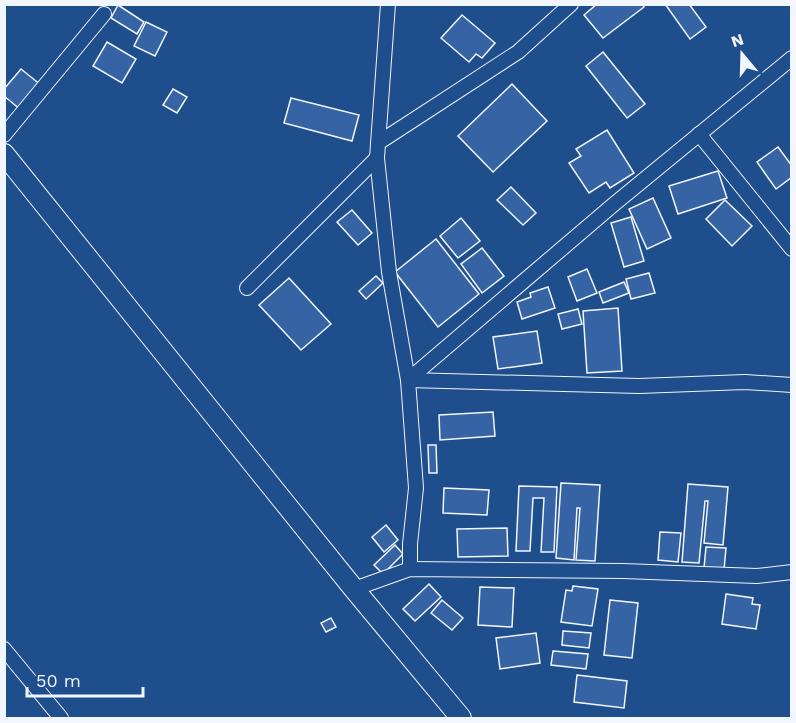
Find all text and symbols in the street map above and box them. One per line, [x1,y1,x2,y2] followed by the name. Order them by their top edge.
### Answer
[712,24,772,84] north arrow
[729,29,746,51] text: N
[27,660,142,698] scale bar
[36,670,81,691] text: 50 m

